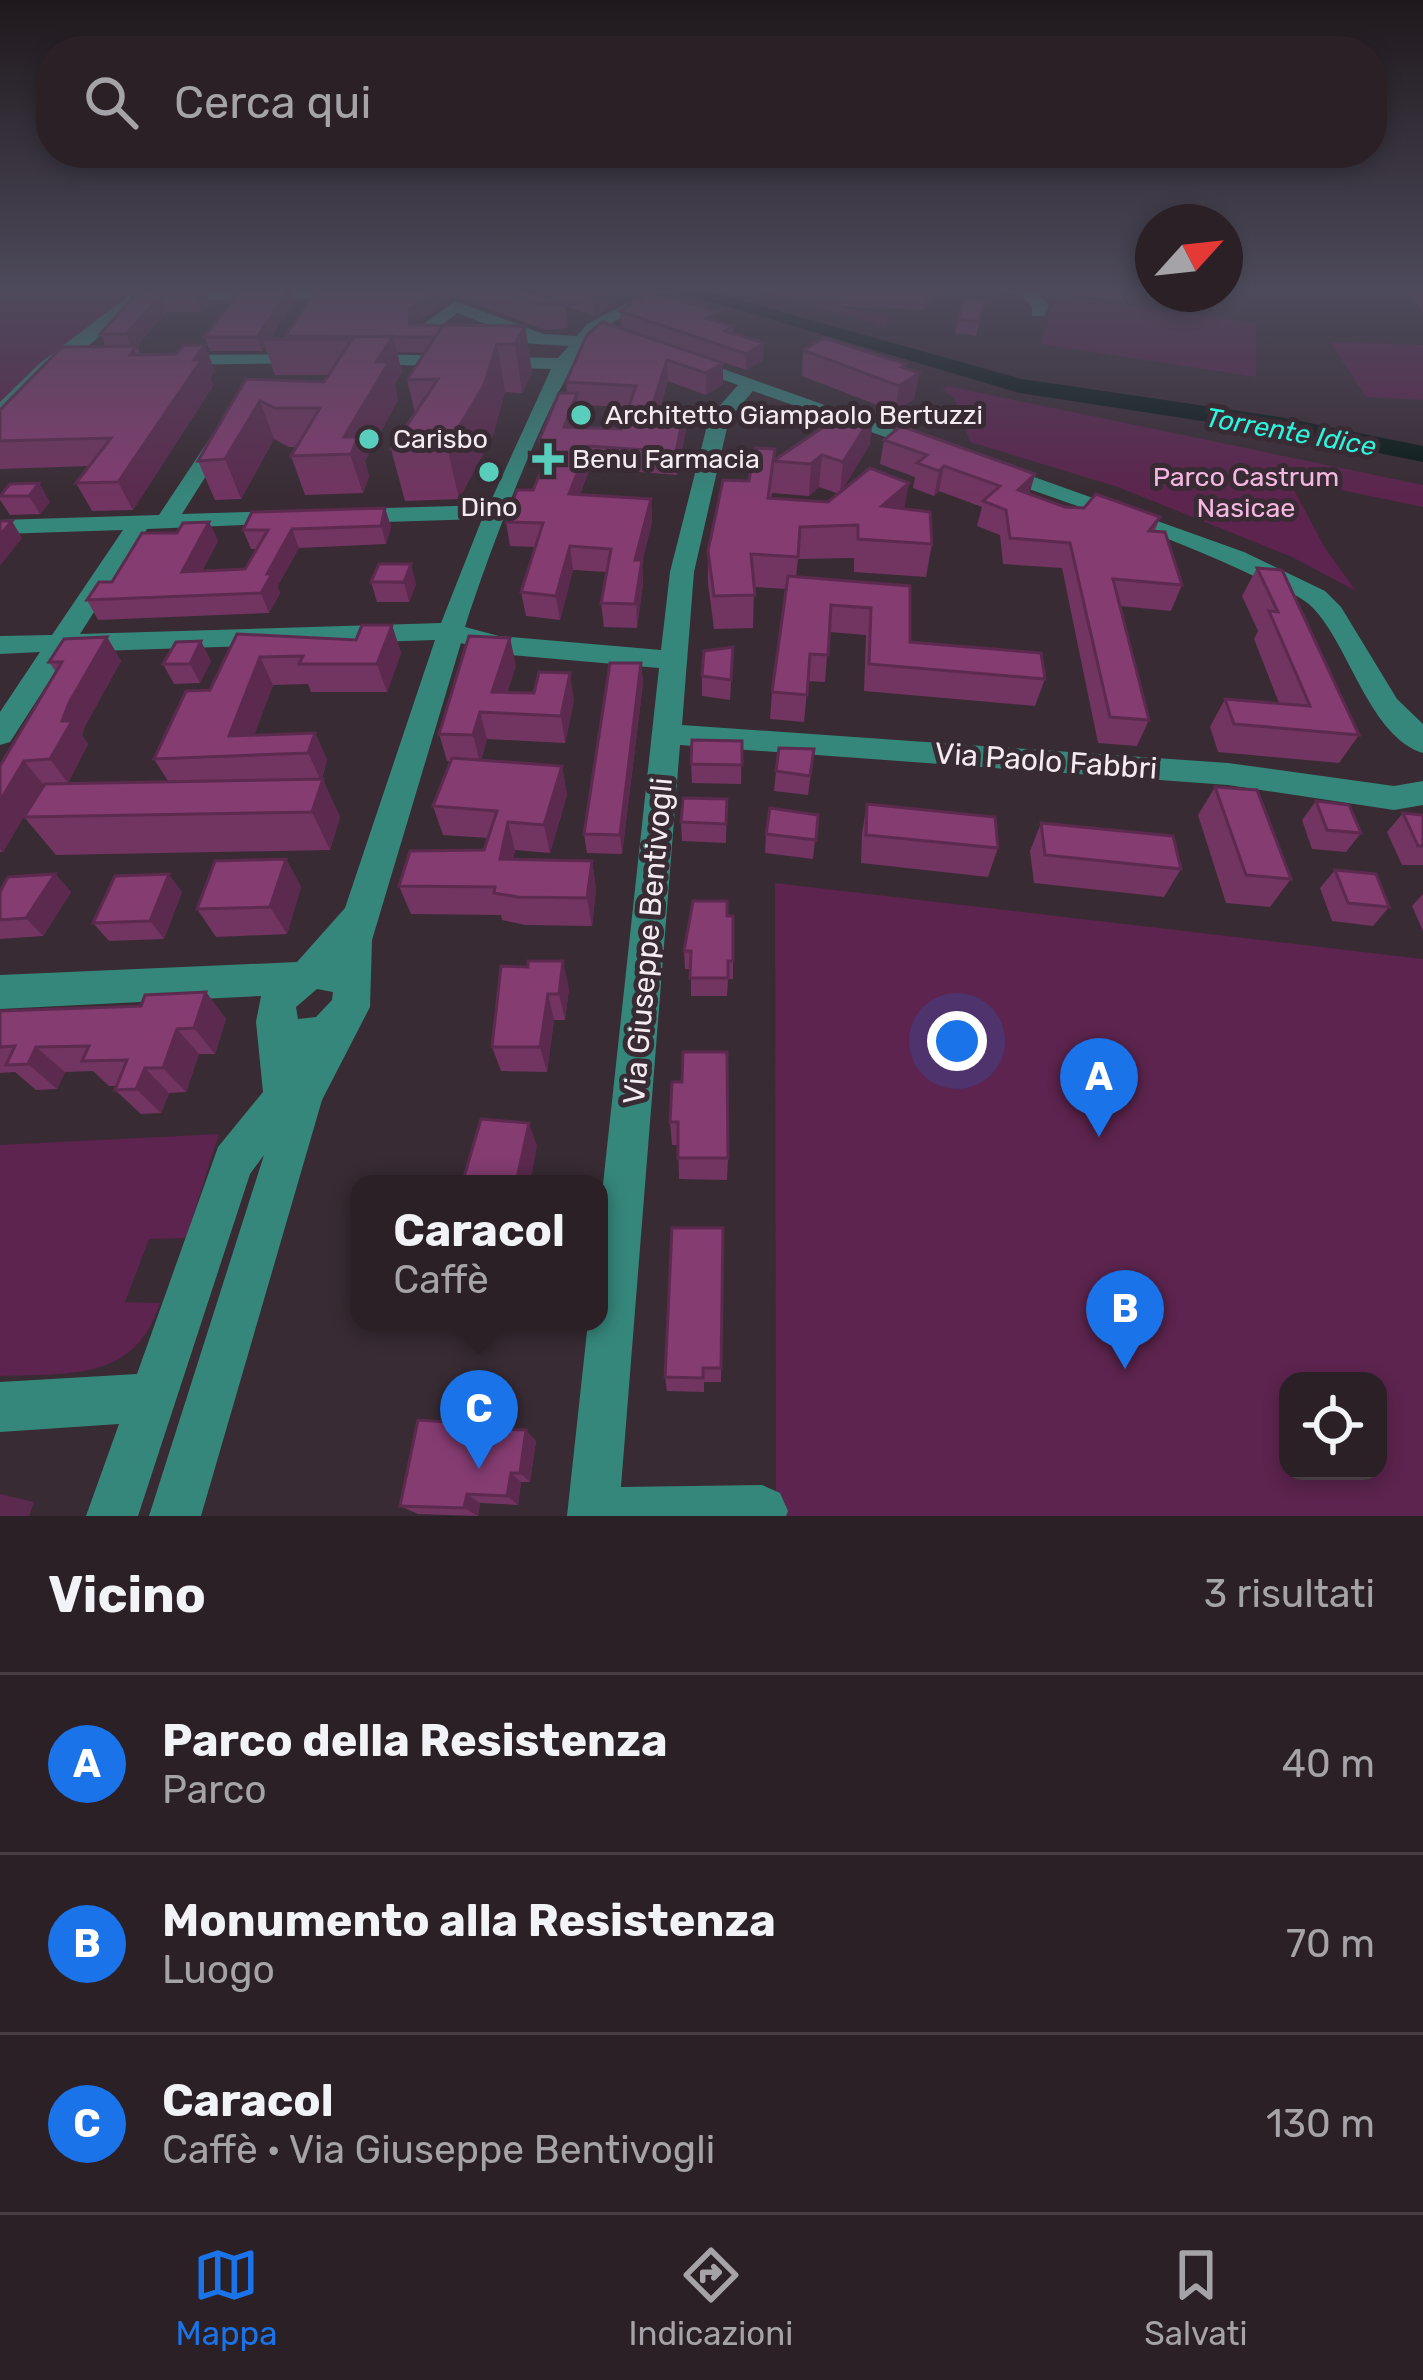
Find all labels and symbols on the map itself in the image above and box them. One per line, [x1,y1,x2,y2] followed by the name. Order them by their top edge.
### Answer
[1135,204,1243,312] north arrow
[605,399,983,431] place label: Architetto Giampaolo Bertuzzi
[1203,401,1379,463] water label: Torrente Idice
[568,402,594,428] marker: Architetto Giampaolo Bertuzzi
[393,423,488,455] place label: Carisbo
[356,426,382,452] marker: Carisbo
[572,443,760,475] place label: Benu Farmacia
[535,446,561,472] marker: Benu Farmacia
[476,459,502,485] marker: Dino
[1153,461,1339,524] park label: Parco Castrum Nasicae
[461,491,518,523] place label: Dino
[934,735,1158,787] street label: Via Paolo Fabbri
[616,776,680,1106] street label: Via Giuseppe Bentivogli
[927,1011,987,1071] your location
[1060,1038,1138,1137] pin: A
[1086,1270,1164,1369] pin: B
[440,1370,518,1469] pin: C

